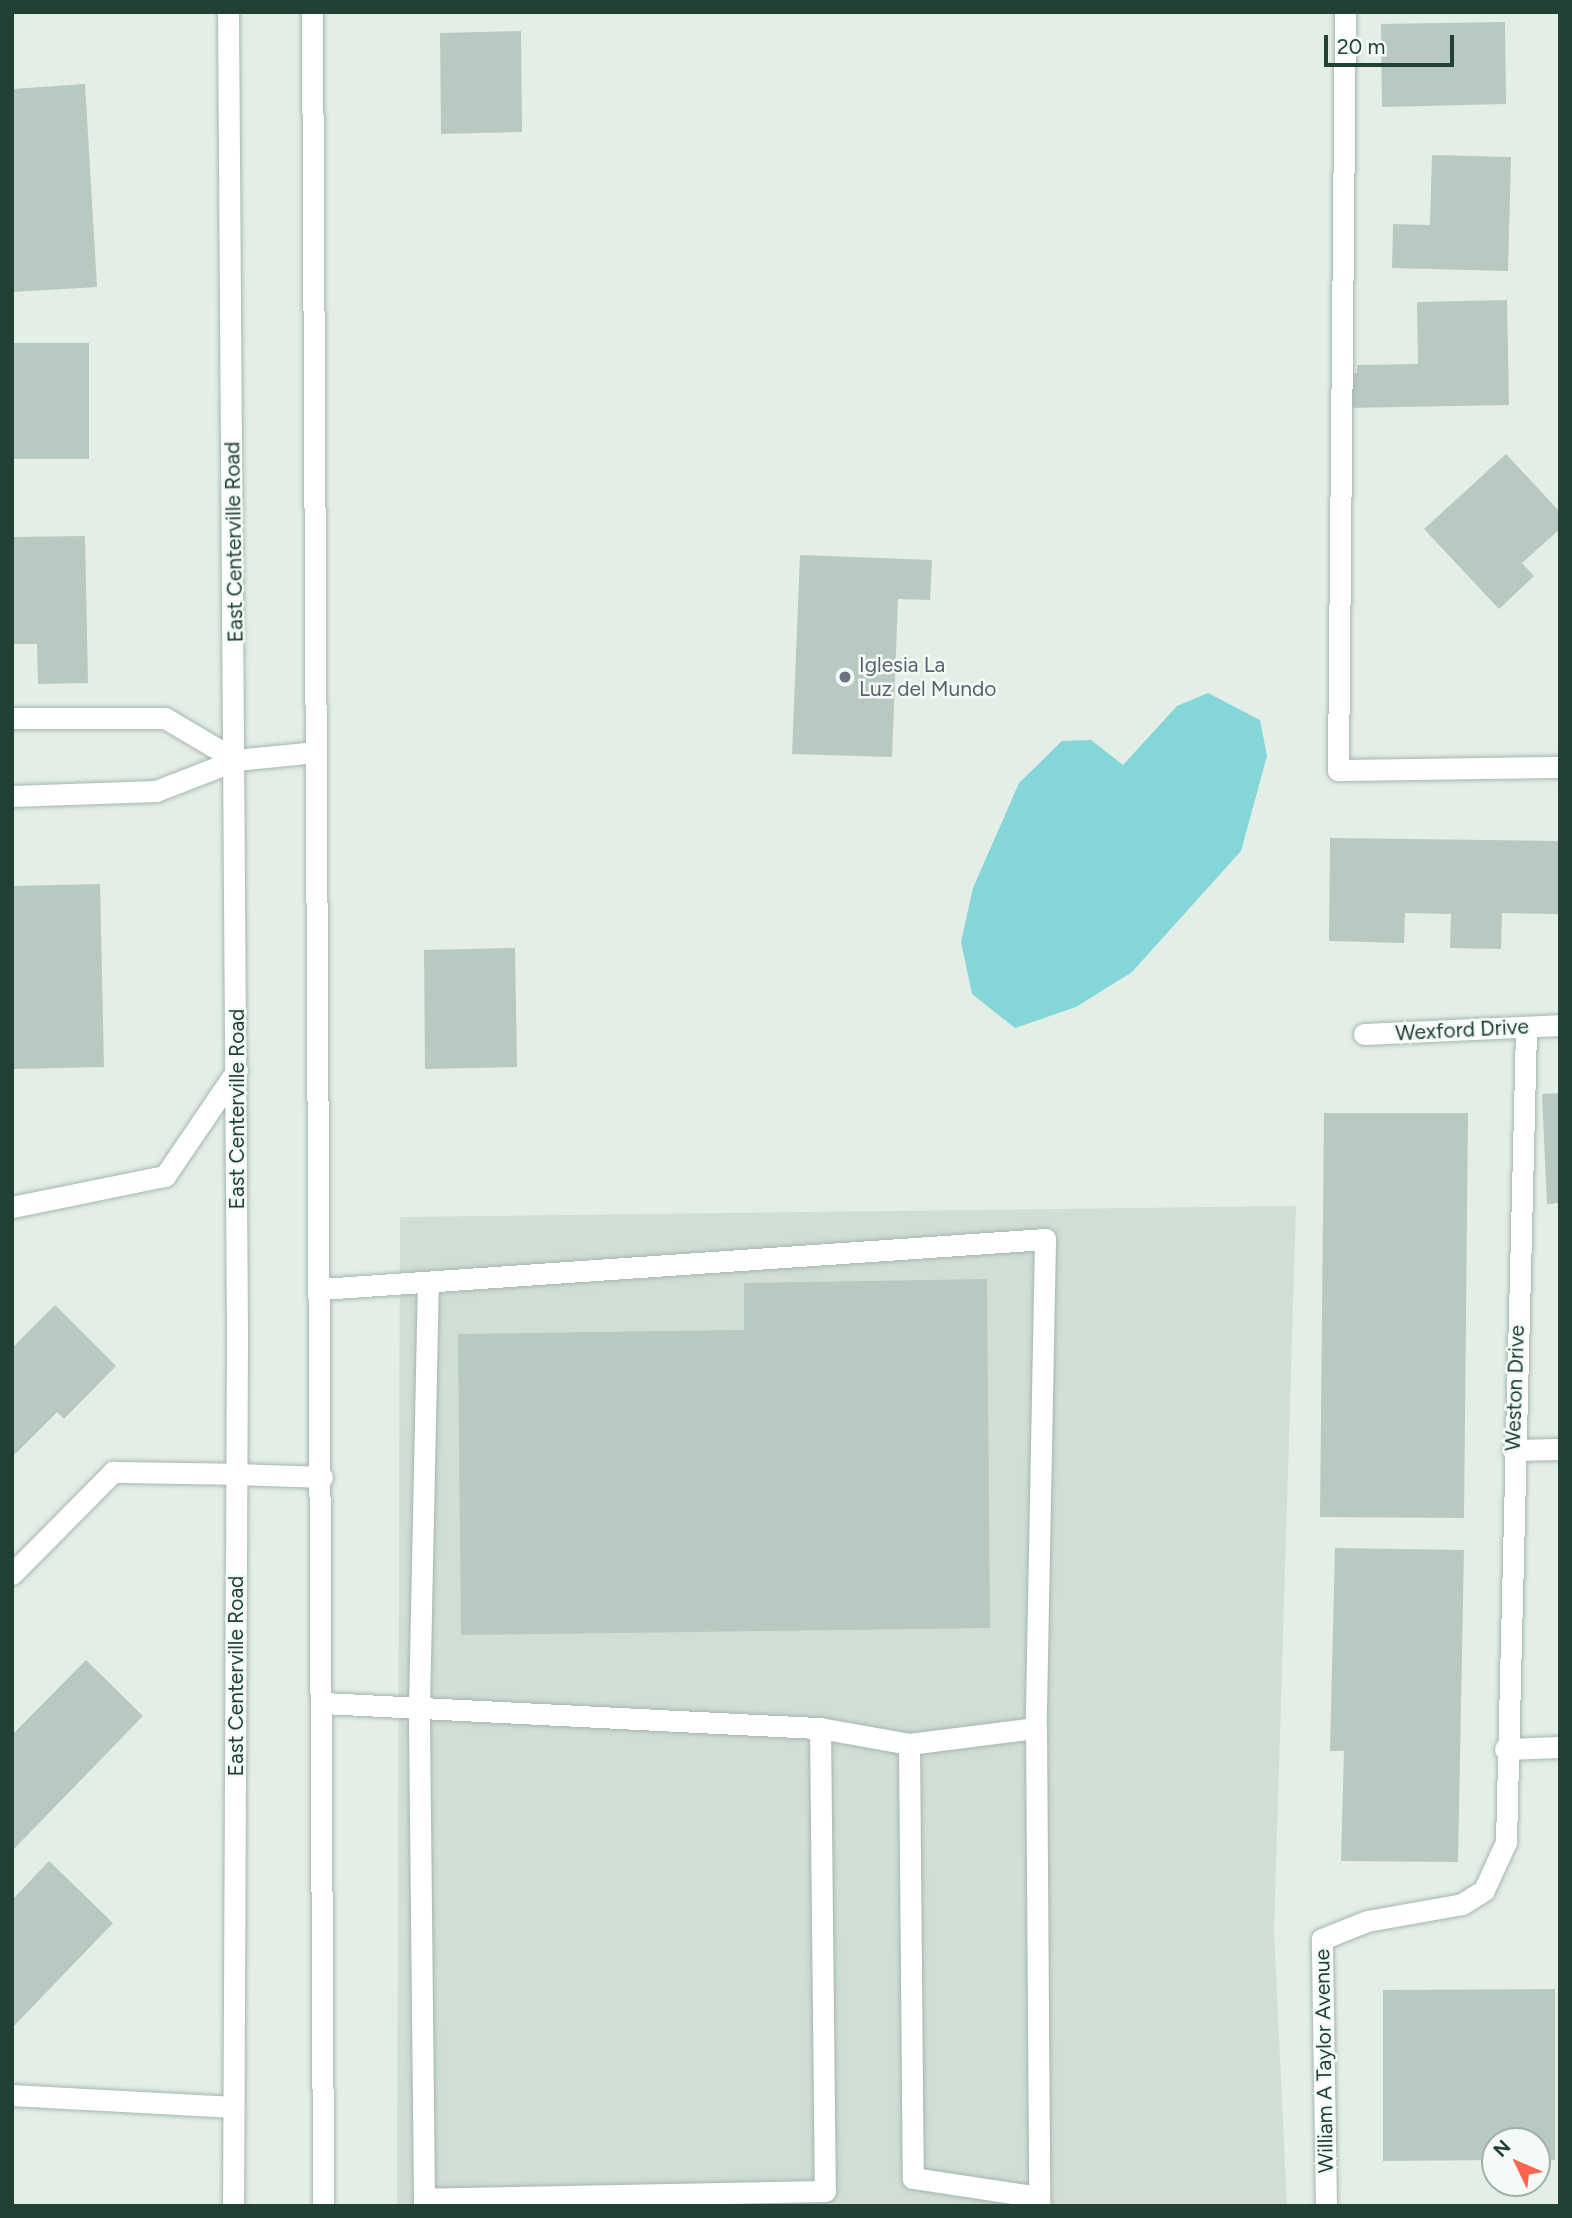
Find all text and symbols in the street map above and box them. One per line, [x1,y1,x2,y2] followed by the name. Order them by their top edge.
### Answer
[1327,21,1456,65] scale bar
[1337,34,1385,59] text: 20 m
[220,441,248,643] street label: East Centerville Road
[859,652,996,702] place label: Iglesia La Luz del Mundo
[837,669,853,685] marker: Iglesia La Luz del Mundo
[224,1009,250,1209] street label: East Centerville Road
[1395,1014,1529,1046] street label: Wexford Drive
[1500,1325,1530,1451] street label: Weston Drive
[223,1576,249,1776] street label: East Centerville Road
[1309,1949,1339,2173] street label: William A Taylor Avenue
[1481,2127,1551,2197] north arrow
[1489,2135,1515,2162] text: N

